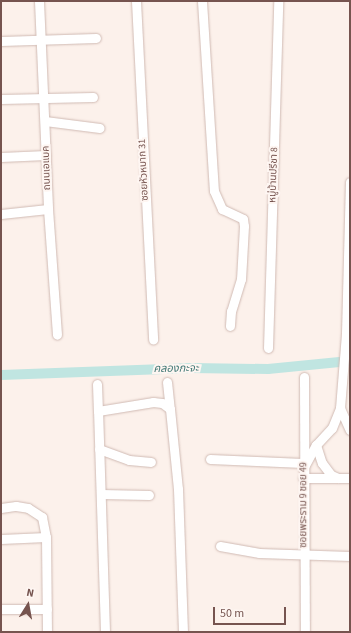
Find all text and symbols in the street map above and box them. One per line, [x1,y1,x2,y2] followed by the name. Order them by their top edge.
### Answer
[136,139,152,201] street label: ซอยหัวหมาก 31
[40,145,54,191] street label: ถนนเอแบค
[267,147,281,203] street label: หมู่บ้านปรีชา 8
[153,362,199,376] water label: คลองกะจะ
[298,462,310,548] street label: ซอยพระราม 9 ซอย 49
[8,585,48,625] north arrow
[25,585,35,601] text: N
[215,599,288,625] scale bar
[220,605,244,622] text: 50 m

